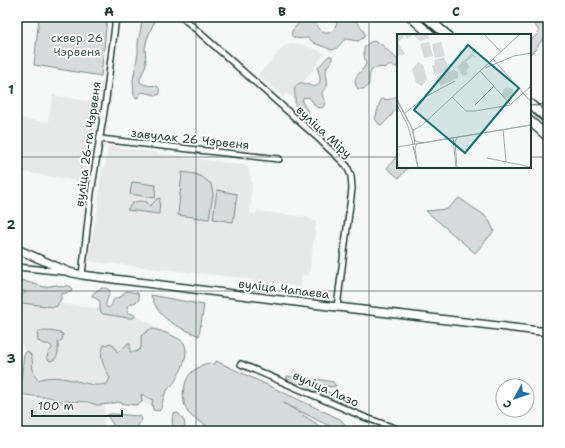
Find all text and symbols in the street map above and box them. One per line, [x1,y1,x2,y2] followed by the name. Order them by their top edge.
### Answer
[104,3,114,20] text: A
[278,3,286,20] text: B
[452,3,460,20] text: C
[51,30,103,60] park label: сквер 26 Чэрвеня
[397,34,531,168] inset map
[71,80,105,208] street label: вуліца 26-га Чэрвеня
[8,81,14,98] text: 1
[293,102,355,162] street label: вуліца Міру
[130,125,250,153] street label: завулак 26 Чэрвеня
[6,216,16,233] text: 2
[238,275,331,303] street label: вуліца Чапаева
[6,350,16,367] text: 3
[290,367,362,411] street label: вуліца Лазо
[495,378,535,418] north arrow
[32,392,122,418] scale bar
[500,397,516,412] text: С
[38,398,74,414] text: 100 m

